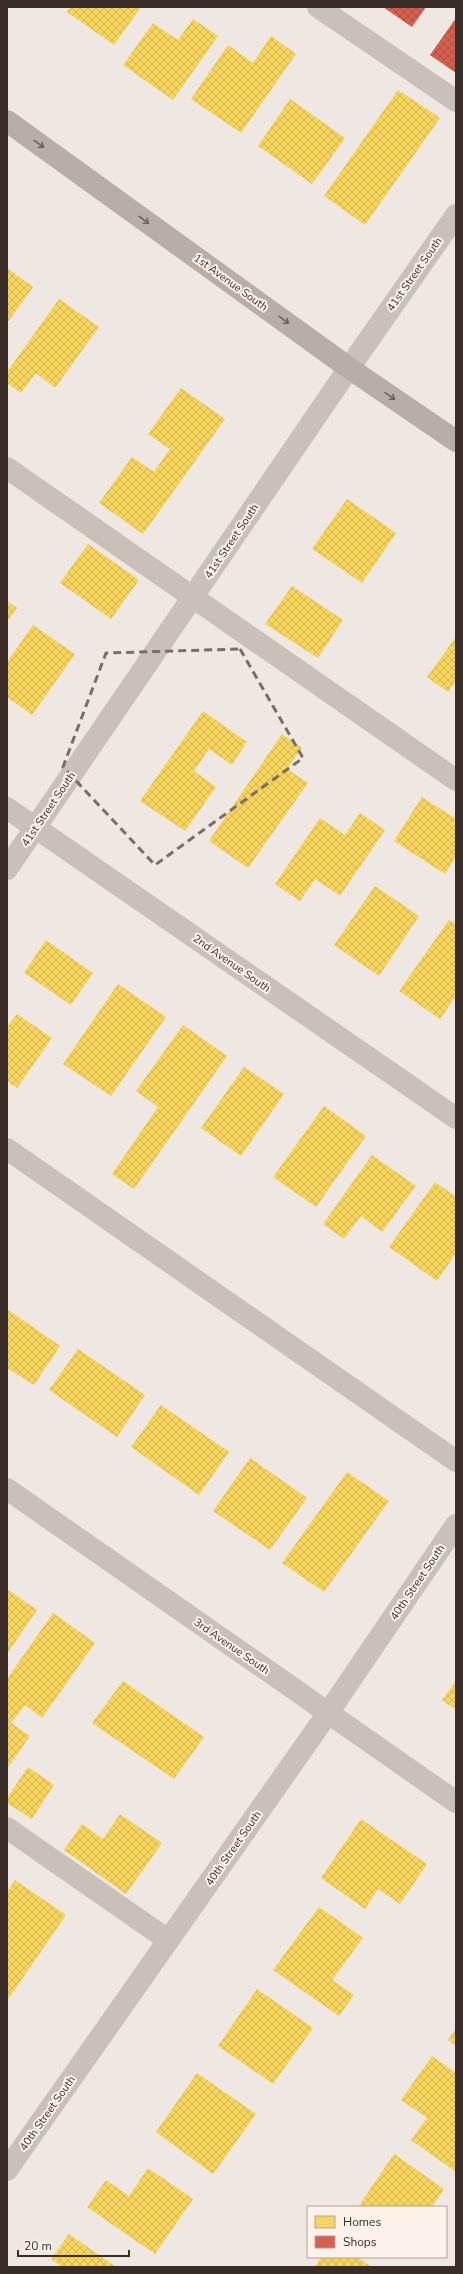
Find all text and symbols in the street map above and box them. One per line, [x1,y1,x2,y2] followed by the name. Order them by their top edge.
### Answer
[33,140,44,148] one-way arrow
[138,216,149,224] one-way arrow
[383,234,446,314] street label: 41st Street South
[191,250,271,314] street label: 1st Avenue South
[278,316,289,325] one-way arrow
[384,392,395,400] one-way arrow
[201,501,262,582] street label: 41st Street South
[18,769,79,850] street label: 41st Street South
[190,931,273,996] street label: 2nd Avenue South
[387,1542,448,1623] street label: 40th Street South
[191,1615,273,1678] street label: 3rd Avenue South
[202,1808,265,1889] street label: 40th Street South
[16,2073,79,2154] street label: 40th Street South
[307,2206,447,2258] legend
[343,2214,381,2230] text: Homes
[18,2232,129,2258] scale bar
[343,2234,377,2250] text: Shops
[24,2238,52,2254] text: 20 m

